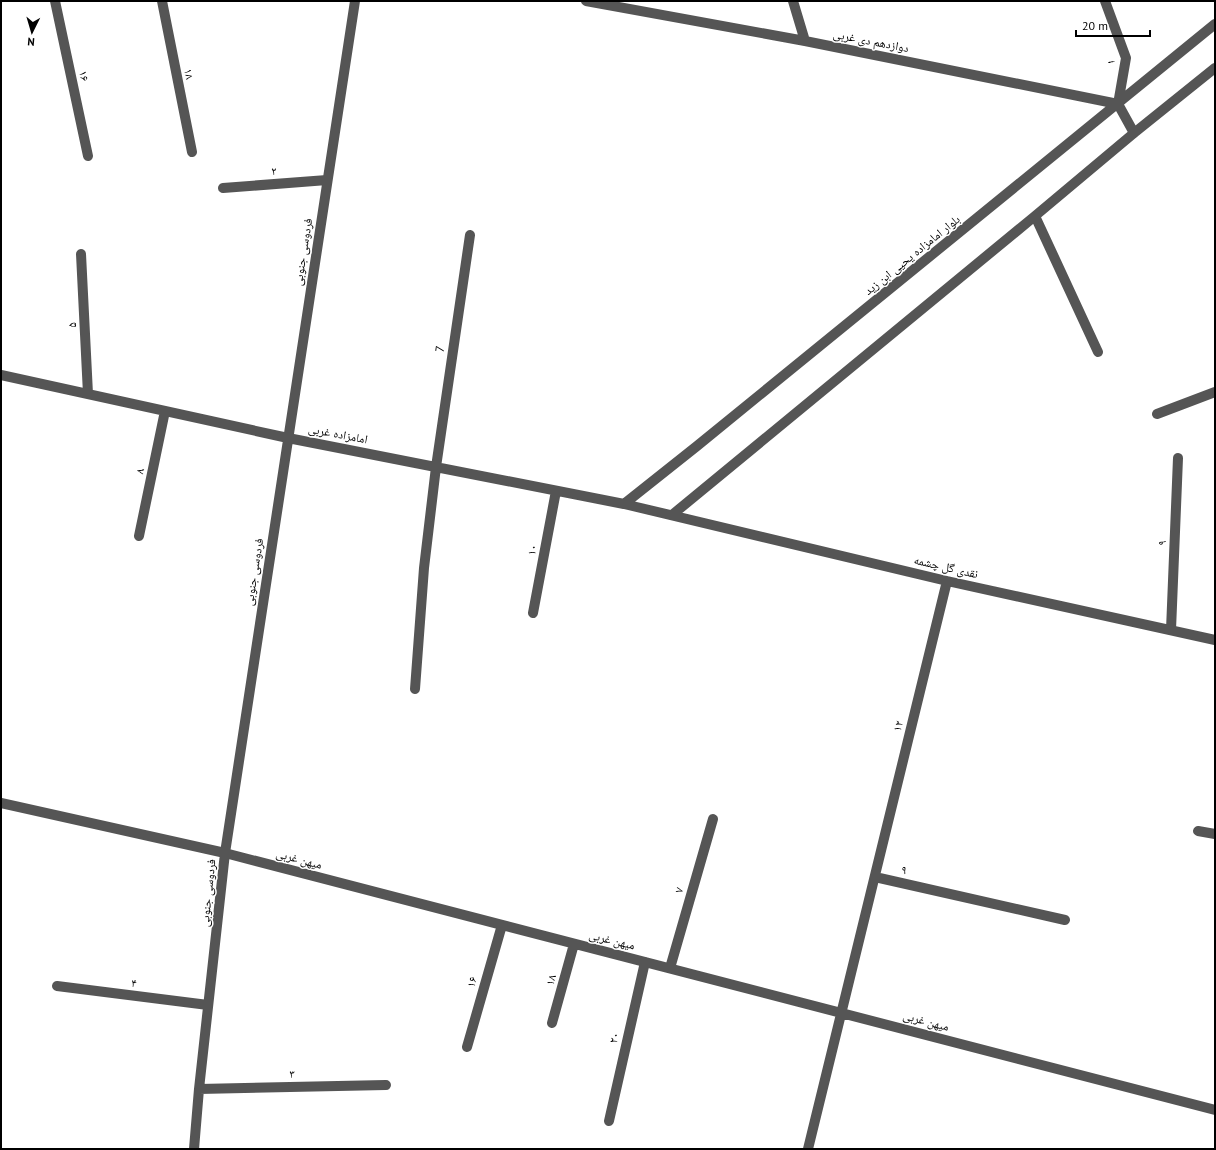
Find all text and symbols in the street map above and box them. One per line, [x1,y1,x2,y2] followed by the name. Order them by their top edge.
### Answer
[12,12,52,52] north arrow
[1076,12,1150,38] scale bar
[1082,18,1108,33] text: 20 m
[832,26,910,56] street label: دوازدهم دی غربی
[27,35,35,49] text: N
[1103,59,1118,65] street label: ۱
[181,67,198,81] street label: ۱۸
[76,69,93,83] street label: ۱۶
[271,163,277,178] street label: ۲
[861,211,963,298] street label: بلوار امامزاده یحیی ابن زید
[290,217,316,287] street label: فردوسی جنوبی
[64,322,79,328] street label: ۵
[432,345,447,353] street label: 7
[307,420,369,447] street label: امامزاده غربی
[132,466,148,475] street label: ۸
[241,537,267,607] street label: فردوسی جنوبی
[1154,540,1169,546] street label: ۹
[523,543,540,557] street label: ۱۰
[913,552,980,581] street label: نقدی گل چشمه
[889,719,906,733] street label: ۱۲
[274,845,324,872] street label: میهن غربی
[196,858,219,928] street label: فردوسی جنوبی
[900,862,908,877] street label: ۹
[671,885,687,895] street label: ۷
[587,927,637,953] street label: میهن غربی
[542,972,559,987] street label: ۱۸
[130,975,138,990] street label: ۴
[463,975,480,989] street label: ۱۶
[901,1007,951,1034] street label: میهن غربی
[605,1031,622,1045] street label: ۲۰
[289,1066,295,1081] street label: ۳

